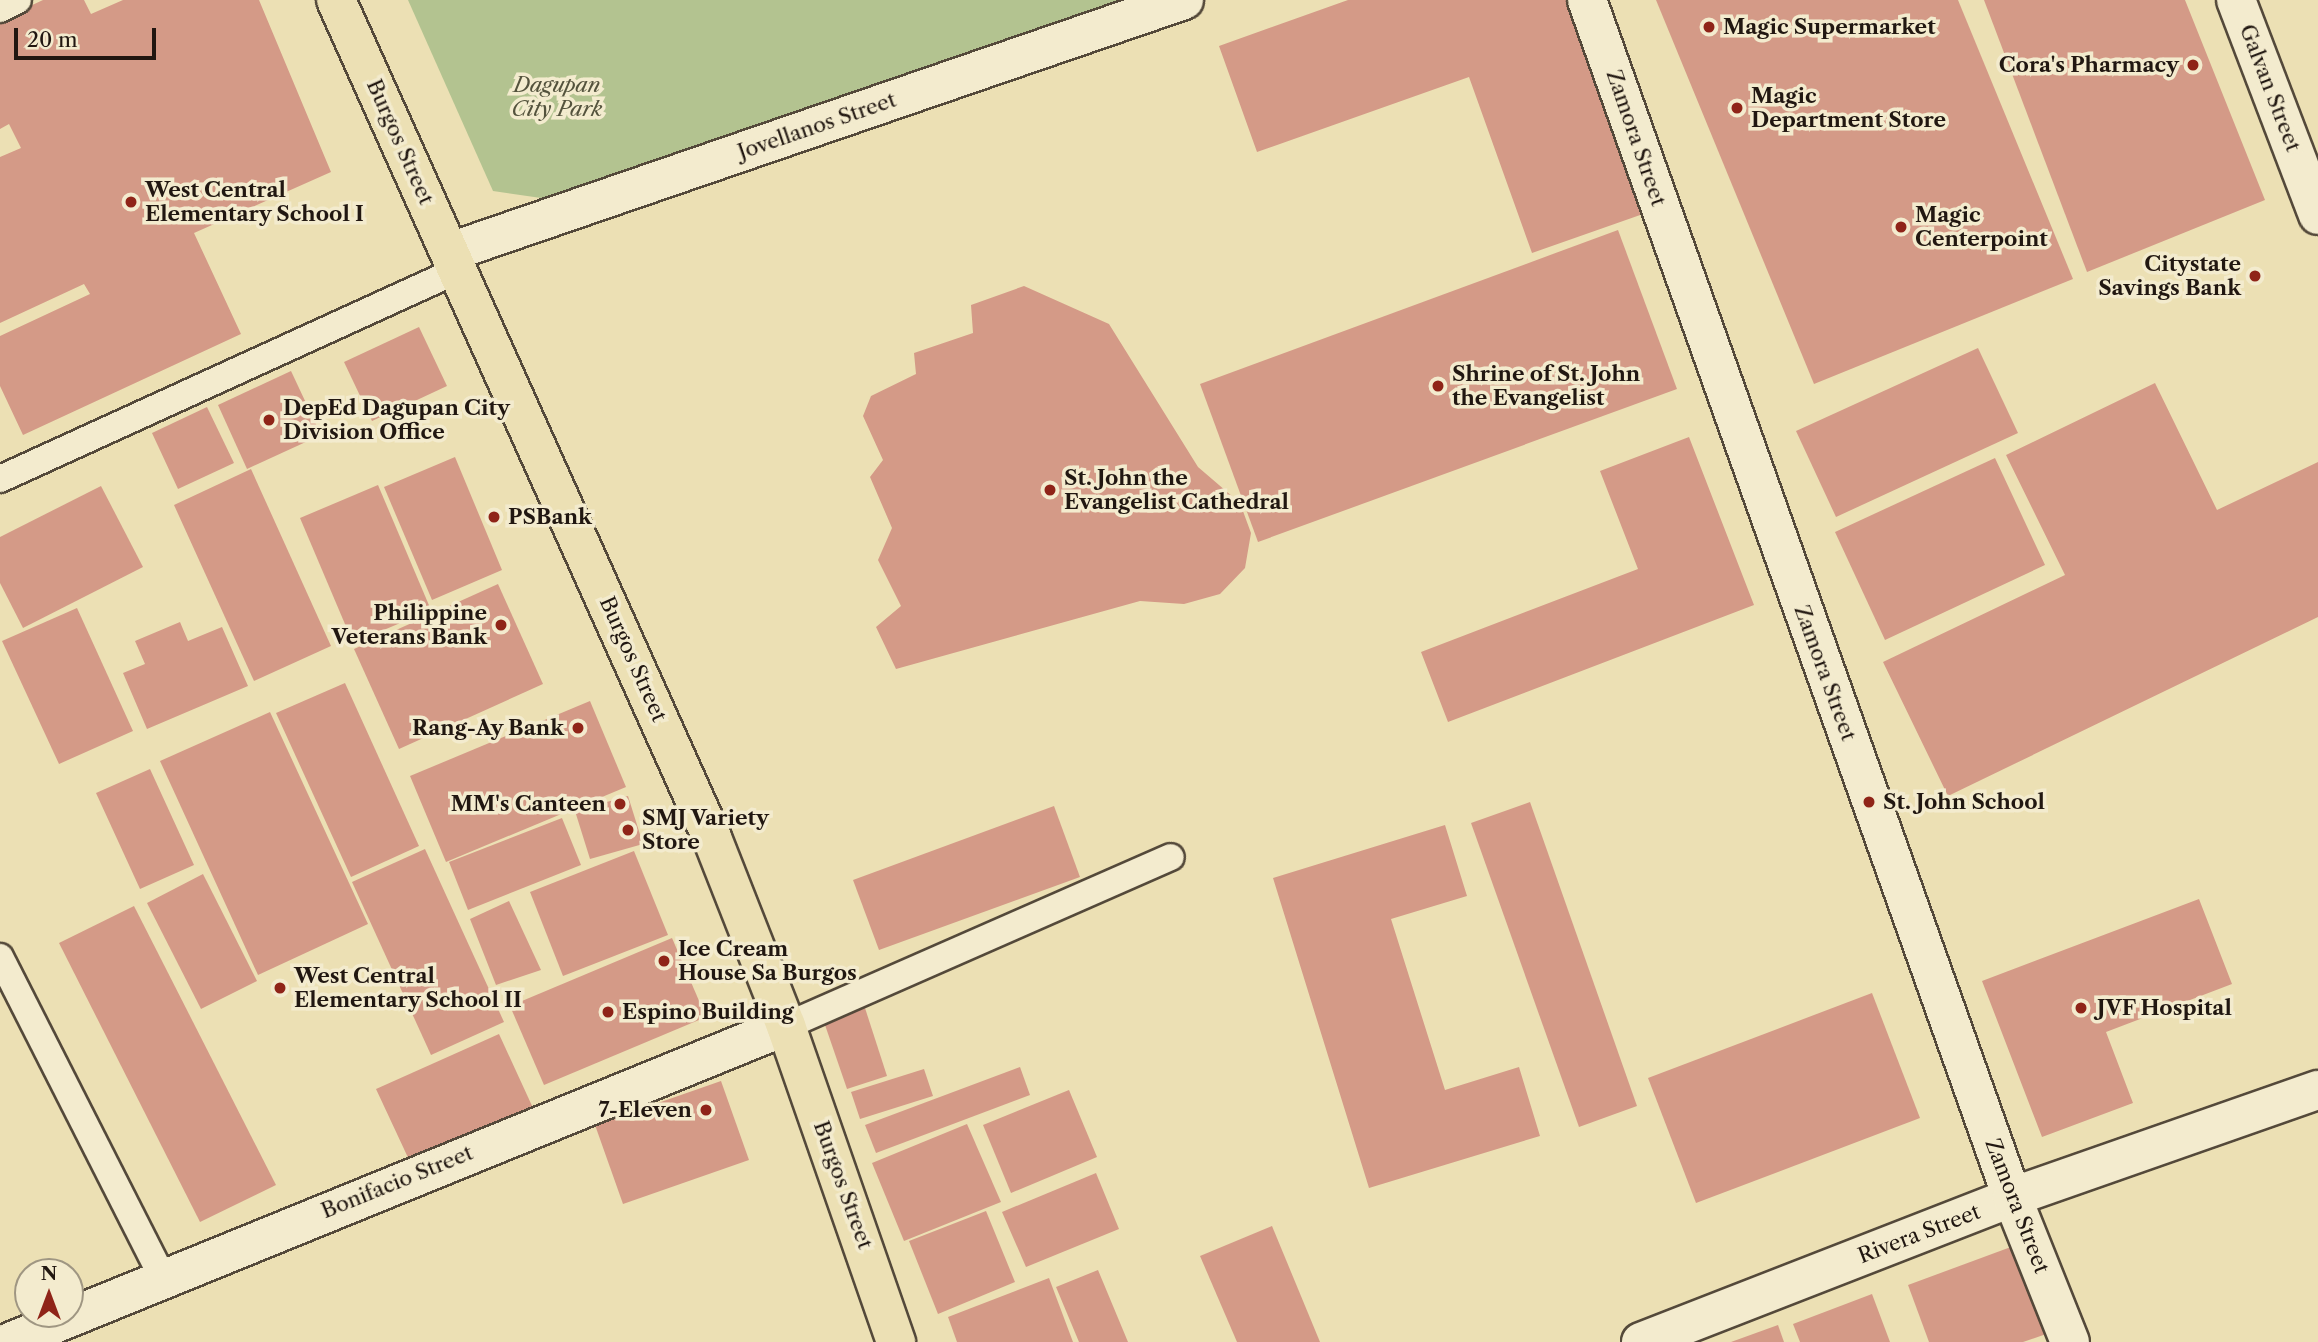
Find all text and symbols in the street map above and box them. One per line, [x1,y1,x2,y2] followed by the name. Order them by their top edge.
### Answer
[18,14,159,58] scale bar
[1723,14,1936,40] place label: Magic Supermarket
[1701,19,1717,35] marker: Magic Supermarket
[2234,21,2306,155] street label: Galvan Street
[27,27,78,52] text: 20 m
[1999,52,2179,78] place label: Cora's Pharmacy
[2185,57,2201,73] marker: Cora's Pharmacy
[1601,66,1671,210] street label: Zamora Street
[512,72,602,122] park label: Dagupan City Park
[361,75,439,209] street label: Burgos Street
[1751,83,1946,133] place label: Magic Department Store
[735,87,899,165] street label: Jovellanos Street
[1729,100,1745,116] marker: Magic Department Store
[145,177,365,227] place label: West Central Elementary School I
[123,194,139,210] marker: West Central Elementary School I
[1915,202,2048,252] place label: Magic Centerpoint
[1893,219,1909,235] marker: Magic Centerpoint
[2098,251,2241,301] place label: Citystate Savings Bank
[2247,268,2263,284] marker: Citystate Savings Bank
[1452,361,1640,411] place label: Shrine of St. John the Evangelist
[1430,378,1446,394] marker: Shrine of St. John the Evangelist
[283,395,510,445] place label: DepEd Dagupan City Division Office
[261,412,277,428] marker: DepEd Dagupan City Division Office
[1064,465,1289,515] place label: St. John the Evangelist Cathedral
[1042,482,1058,498] marker: St. John the Evangelist Cathedral
[508,504,592,530] place label: PSBank
[486,509,502,525] marker: PSBank
[594,592,672,726] street label: Burgos Street
[332,600,487,650] place label: Philippine Veterans Bank
[1789,602,1861,744] street label: Zamora Street
[493,617,509,633] marker: Philippine Veterans Bank
[411,715,564,741] place label: Rang-Ay Bank
[570,720,586,736] marker: Rang-Ay Bank
[1883,789,2045,815] place label: St. John School
[451,791,606,817] place label: MM's Canteen
[1861,794,1877,810] marker: St. John School
[612,796,628,812] marker: MM's Canteen
[642,805,770,855] place label: SMJ Variety Store
[620,822,636,838] marker: SMJ Variety Store
[678,936,857,986] place label: Ice Cream House Sa Burgos
[656,953,672,969] marker: Ice Cream House Sa Burgos
[294,963,522,1013] place label: West Central Elementary School II
[272,980,288,996] marker: West Central Elementary School II
[2097,995,2233,1021] place label: JVF Hospital
[2071,998,2091,1018] marker: JVF Hospital
[622,999,794,1025] place label: Espino Building
[600,1004,616,1020] marker: Espino Building
[598,1097,692,1123] place label: 7-Eleven
[698,1102,714,1118] marker: 7-Eleven
[808,1118,878,1252] street label: Burgos Street
[1980,1135,2054,1277] street label: Zamora Street
[318,1140,476,1224] street label: Bonifacio Street
[1854,1199,1984,1269] street label: Rivera Street
[14,1258,84,1328] north arrow
[41,1262,57,1285] text: N

